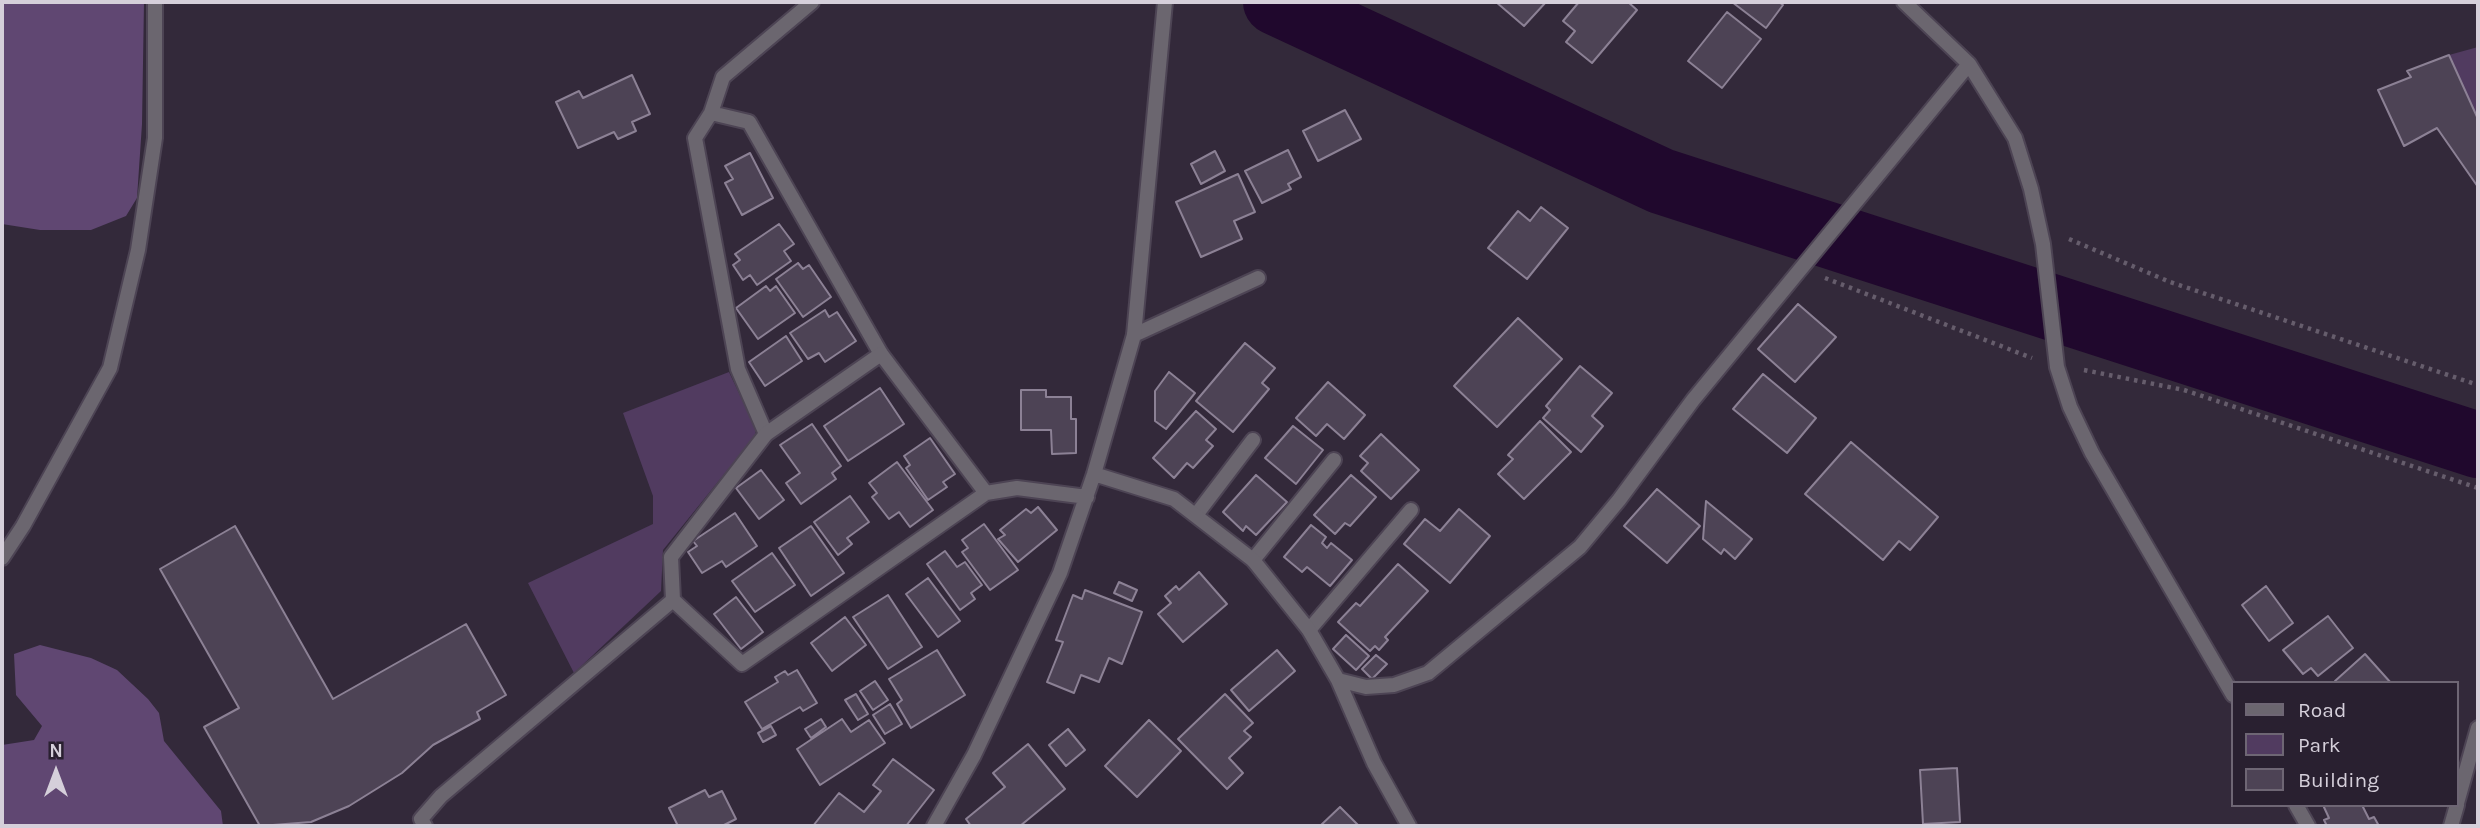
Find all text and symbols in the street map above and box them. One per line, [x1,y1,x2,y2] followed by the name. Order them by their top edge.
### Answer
[2232,681,2459,807] legend
[2298,698,2346,722] text: Road
[2298,733,2341,757] text: Park
[21,737,91,807] north arrow
[49,740,63,762] text: N
[2298,768,2379,792] text: Building

